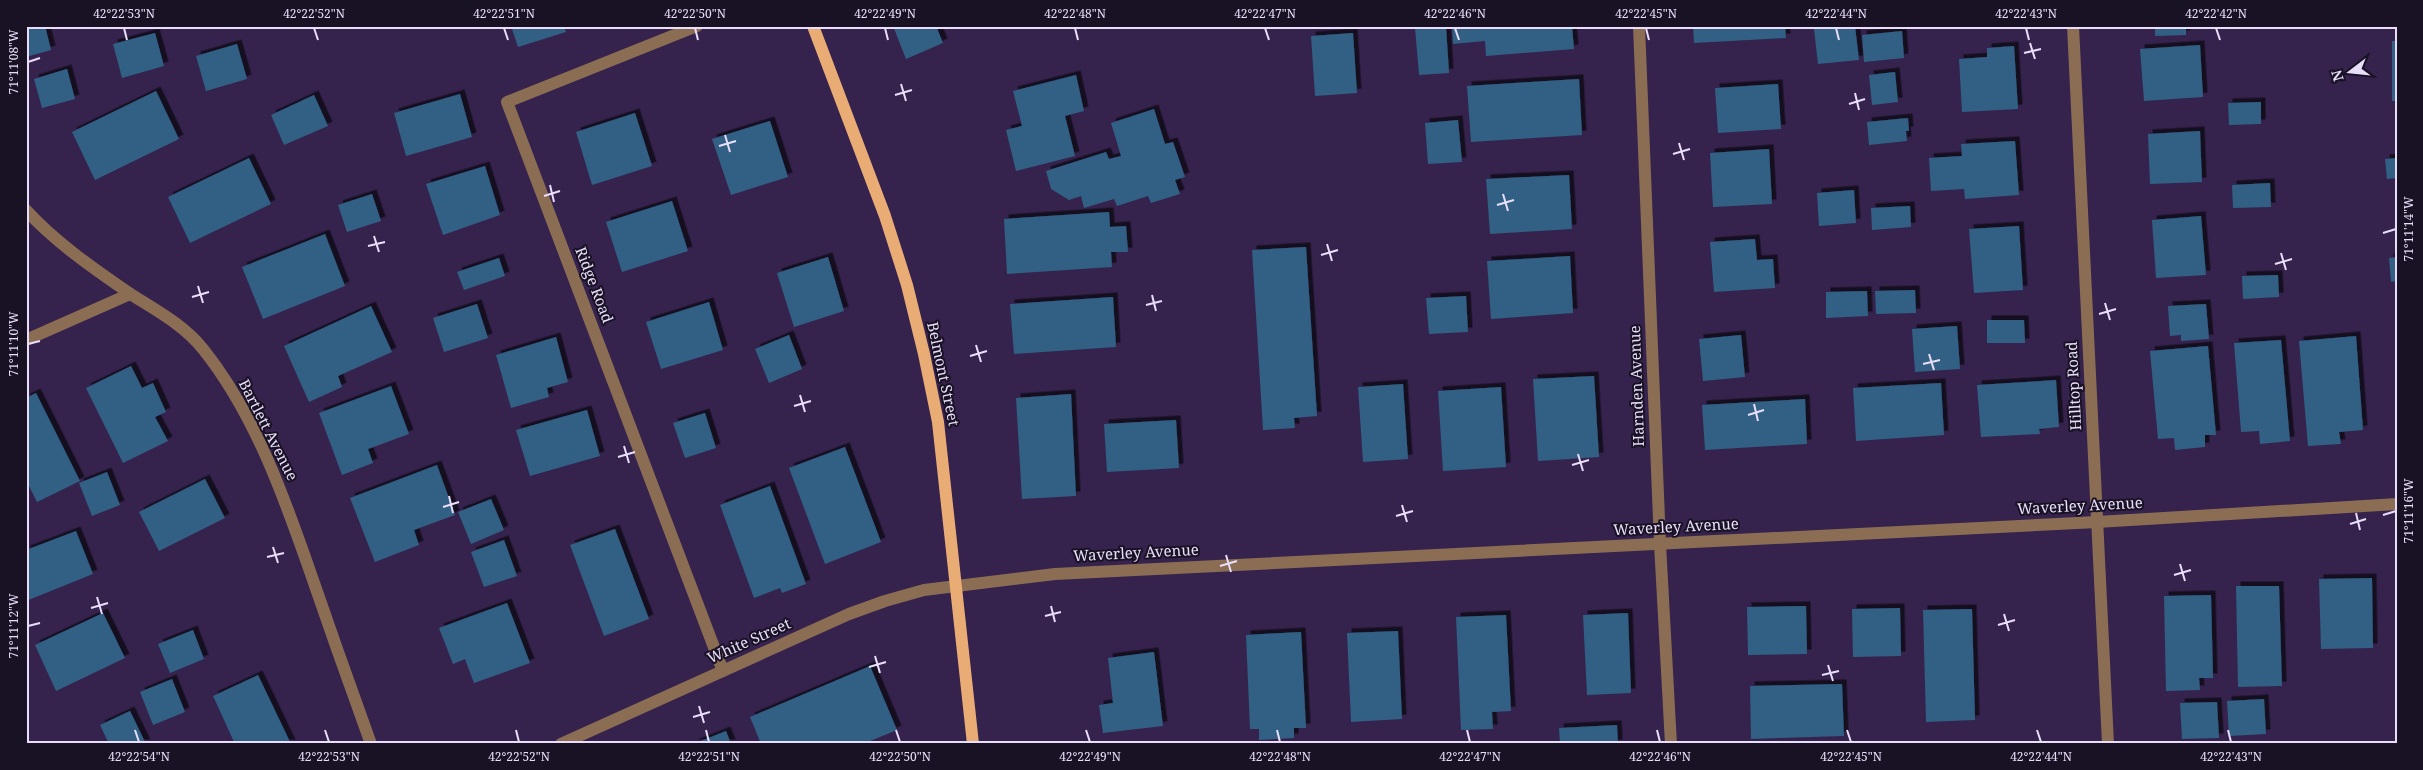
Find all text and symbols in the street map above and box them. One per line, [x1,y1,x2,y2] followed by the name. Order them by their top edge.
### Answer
[93,5,155,22] text: 42°22'53"N
[283,5,345,22] text: 42°22'52"N
[473,5,535,22] text: 42°22'51"N
[664,5,726,22] text: 42°22'50"N
[854,5,916,22] text: 42°22'49"N
[1044,5,1106,22] text: 42°22'48"N
[1234,5,1296,22] text: 42°22'47"N
[1424,5,1486,22] text: 42°22'46"N
[1615,5,1677,22] text: 42°22'45"N
[1805,5,1867,22] text: 42°22'44"N
[1995,5,2057,22] text: 42°22'43"N
[2185,5,2247,22] text: 42°22'42"N
[5,29,22,95] text: 71°11'08"W
[2326,48,2376,98] north arrow
[2326,68,2348,84] text: N
[2400,196,2417,262] text: 71°11'14"W
[571,244,619,326] street label: Ridge Road
[5,311,22,377] text: 71°11'10"W
[923,320,965,428] street label: Belmont Street
[1624,325,1648,447] street label: Harnden Avenue
[2061,341,2085,431] street label: Hilltop Road
[235,375,303,484] street label: Bartlett Avenue
[2400,478,2417,544] text: 71°11'16"W
[2017,492,2143,518] street label: Waverley Avenue
[1613,513,1739,539] street label: Waverley Avenue
[1073,539,1199,565] street label: Waverley Avenue
[5,593,22,659] text: 71°11'12"W
[704,613,793,667] street label: White Street
[108,748,170,765] text: 42°22'54"N
[298,748,360,765] text: 42°22'53"N
[488,748,550,765] text: 42°22'52"N
[678,748,740,765] text: 42°22'51"N
[869,748,931,765] text: 42°22'50"N
[1059,748,1121,765] text: 42°22'49"N
[1249,748,1311,765] text: 42°22'48"N
[1439,748,1501,765] text: 42°22'47"N
[1629,748,1691,765] text: 42°22'46"N
[1820,748,1882,765] text: 42°22'45"N
[2010,748,2072,765] text: 42°22'44"N
[2200,748,2262,765] text: 42°22'43"N

